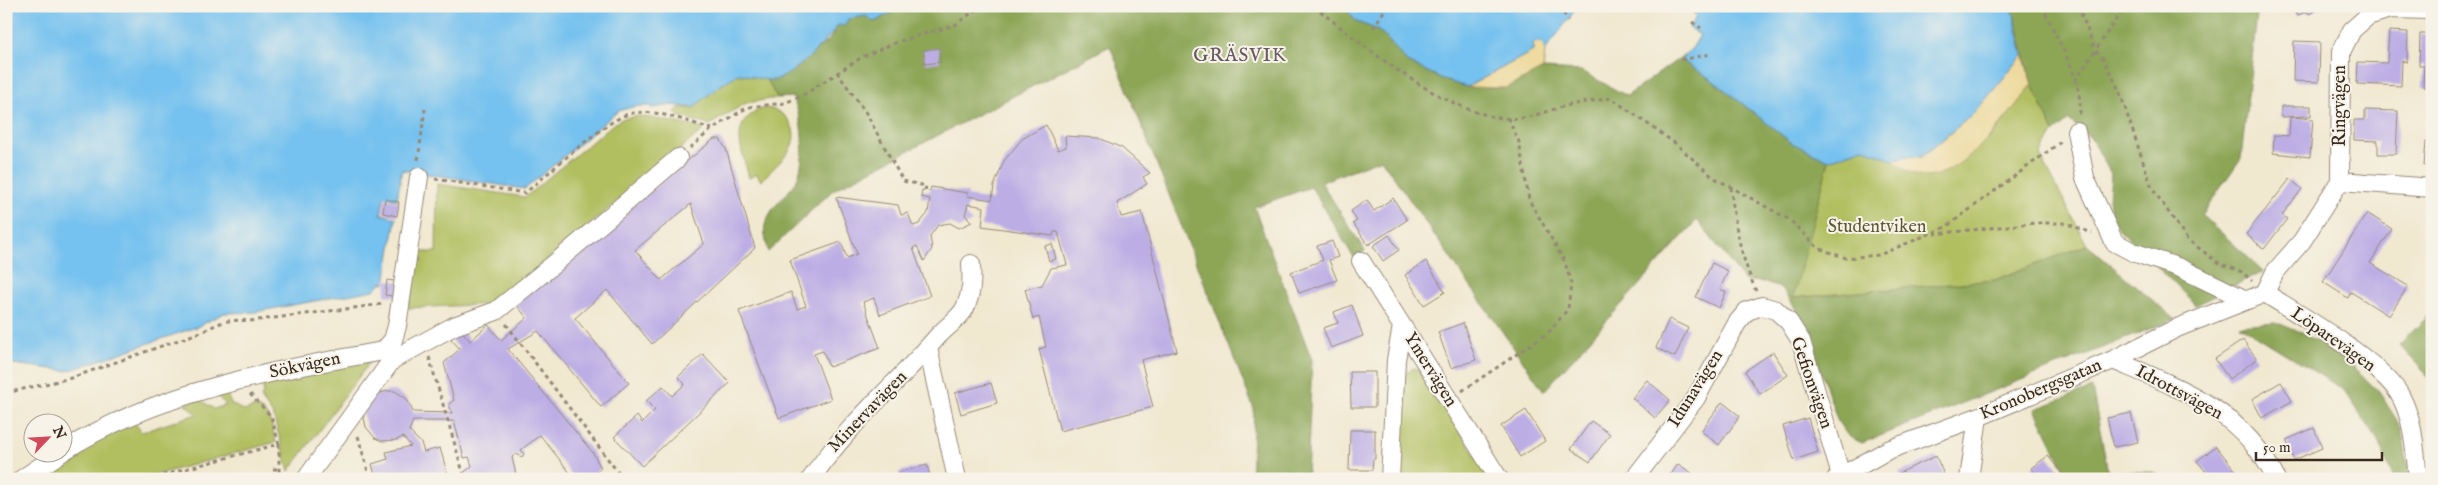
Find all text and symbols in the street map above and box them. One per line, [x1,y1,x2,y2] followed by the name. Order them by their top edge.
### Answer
[1193,44,1287,68] district label: GRÄSVIK
[2329,65,2352,147] street label: Ringvägen
[1828,216,1927,239] park label: Studentviken
[2286,302,2380,378] street label: Löparevägen
[1398,328,1462,412] street label: Ymervägen
[1785,334,1838,432] street label: Gefionvägen
[1663,346,1729,432] street label: Idunavägen
[268,347,343,385] street label: Sökvägen
[1977,354,2106,426] street label: Kronobergsgatan
[2131,360,2227,426] street label: Idrottsvägen
[823,366,913,458] street label: Minervavägen
[22,412,72,462] north arrow
[48,423,70,442] text: N
[2256,430,2382,462] scale bar
[2263,438,2291,457] text: 50 m

